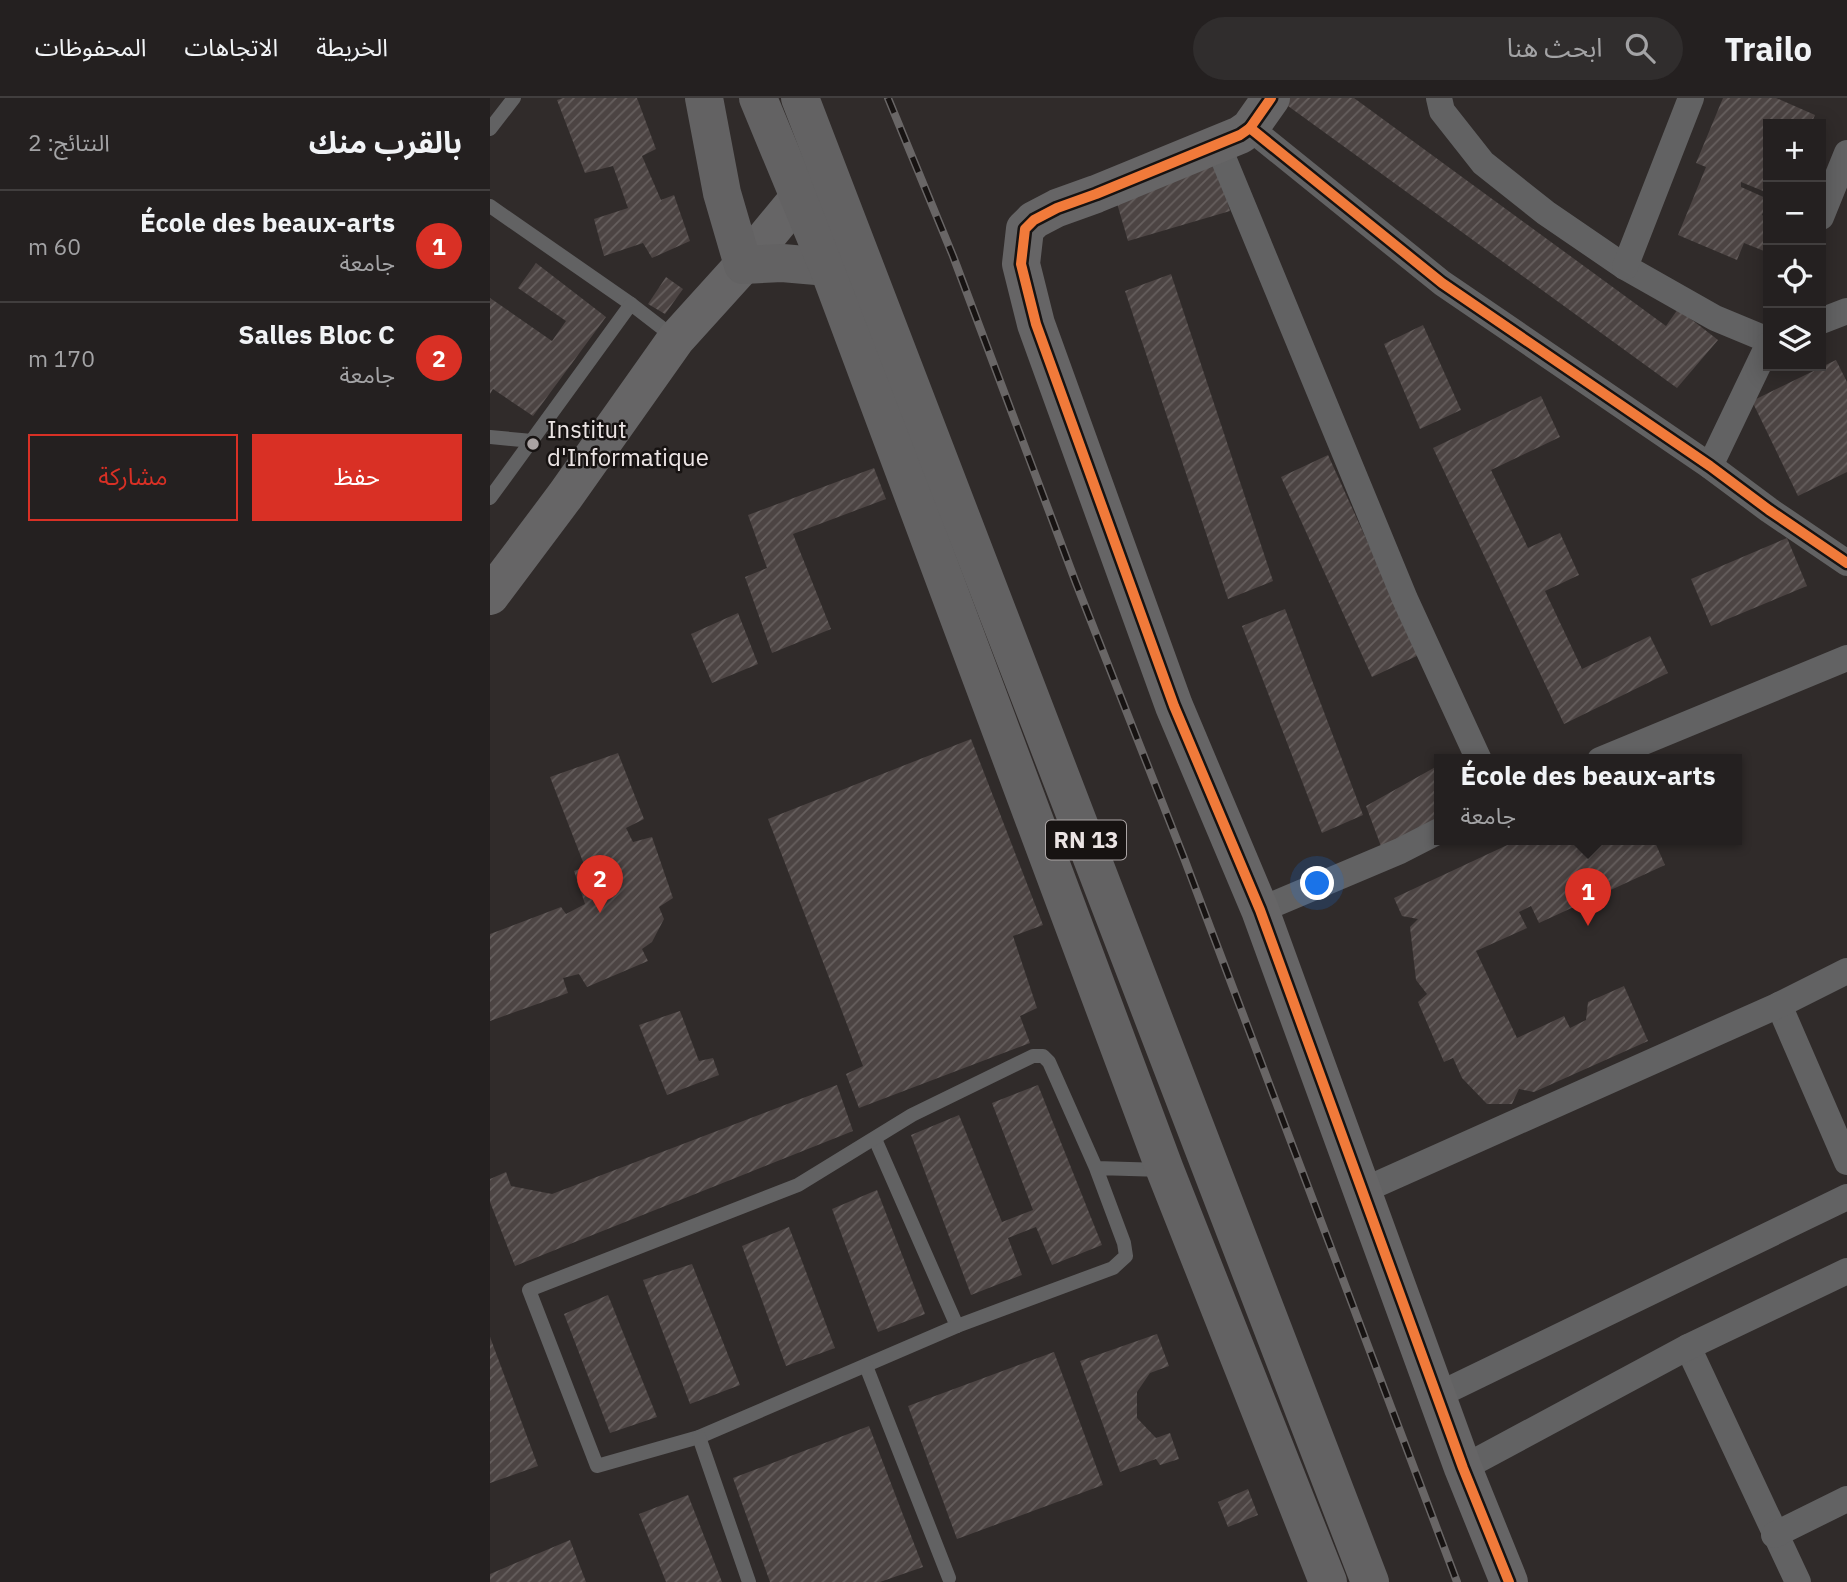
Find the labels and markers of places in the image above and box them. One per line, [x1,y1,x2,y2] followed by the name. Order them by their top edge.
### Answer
[547,413,709,473] place label: Institut d'Informatique
[525,436,541,452] marker: Institut d'Informatique
[577,855,623,913] pin: 2
[1565,868,1611,926] pin: 1

